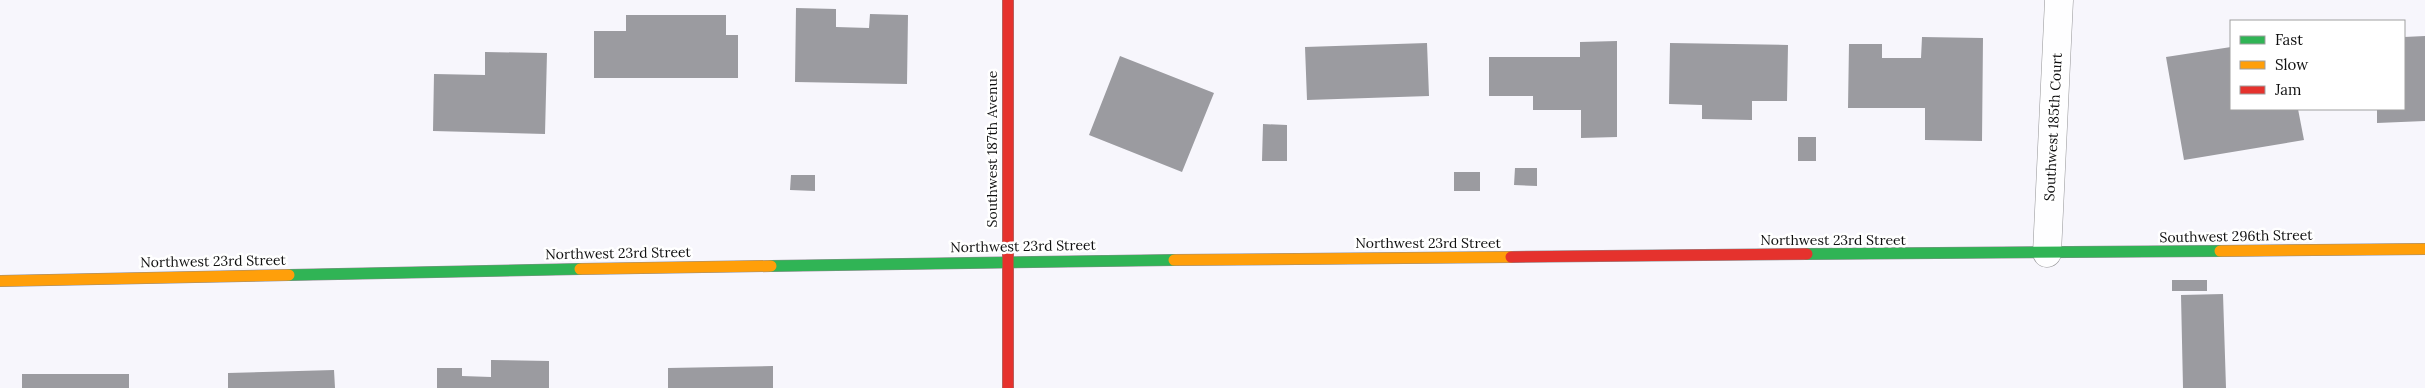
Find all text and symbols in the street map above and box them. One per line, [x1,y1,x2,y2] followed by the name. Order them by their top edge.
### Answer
[2230,20,2405,110] legend
[2275,30,2303,49] text: Fast
[2040,52,2066,202] street label: Southwest 185th Court
[2275,55,2308,74] text: Slow
[983,70,1001,227] street label: Southwest 187th Avenue
[2274,80,2302,99] text: Jam
[2159,226,2313,246] street label: Southwest 296th Street
[1760,231,1906,249] street label: Northwest 23rd Street
[1355,234,1501,252] street label: Northwest 23rd Street
[950,236,1097,256] street label: Northwest 23rd Street
[545,243,692,263] street label: Northwest 23rd Street
[140,251,287,271] street label: Northwest 23rd Street

